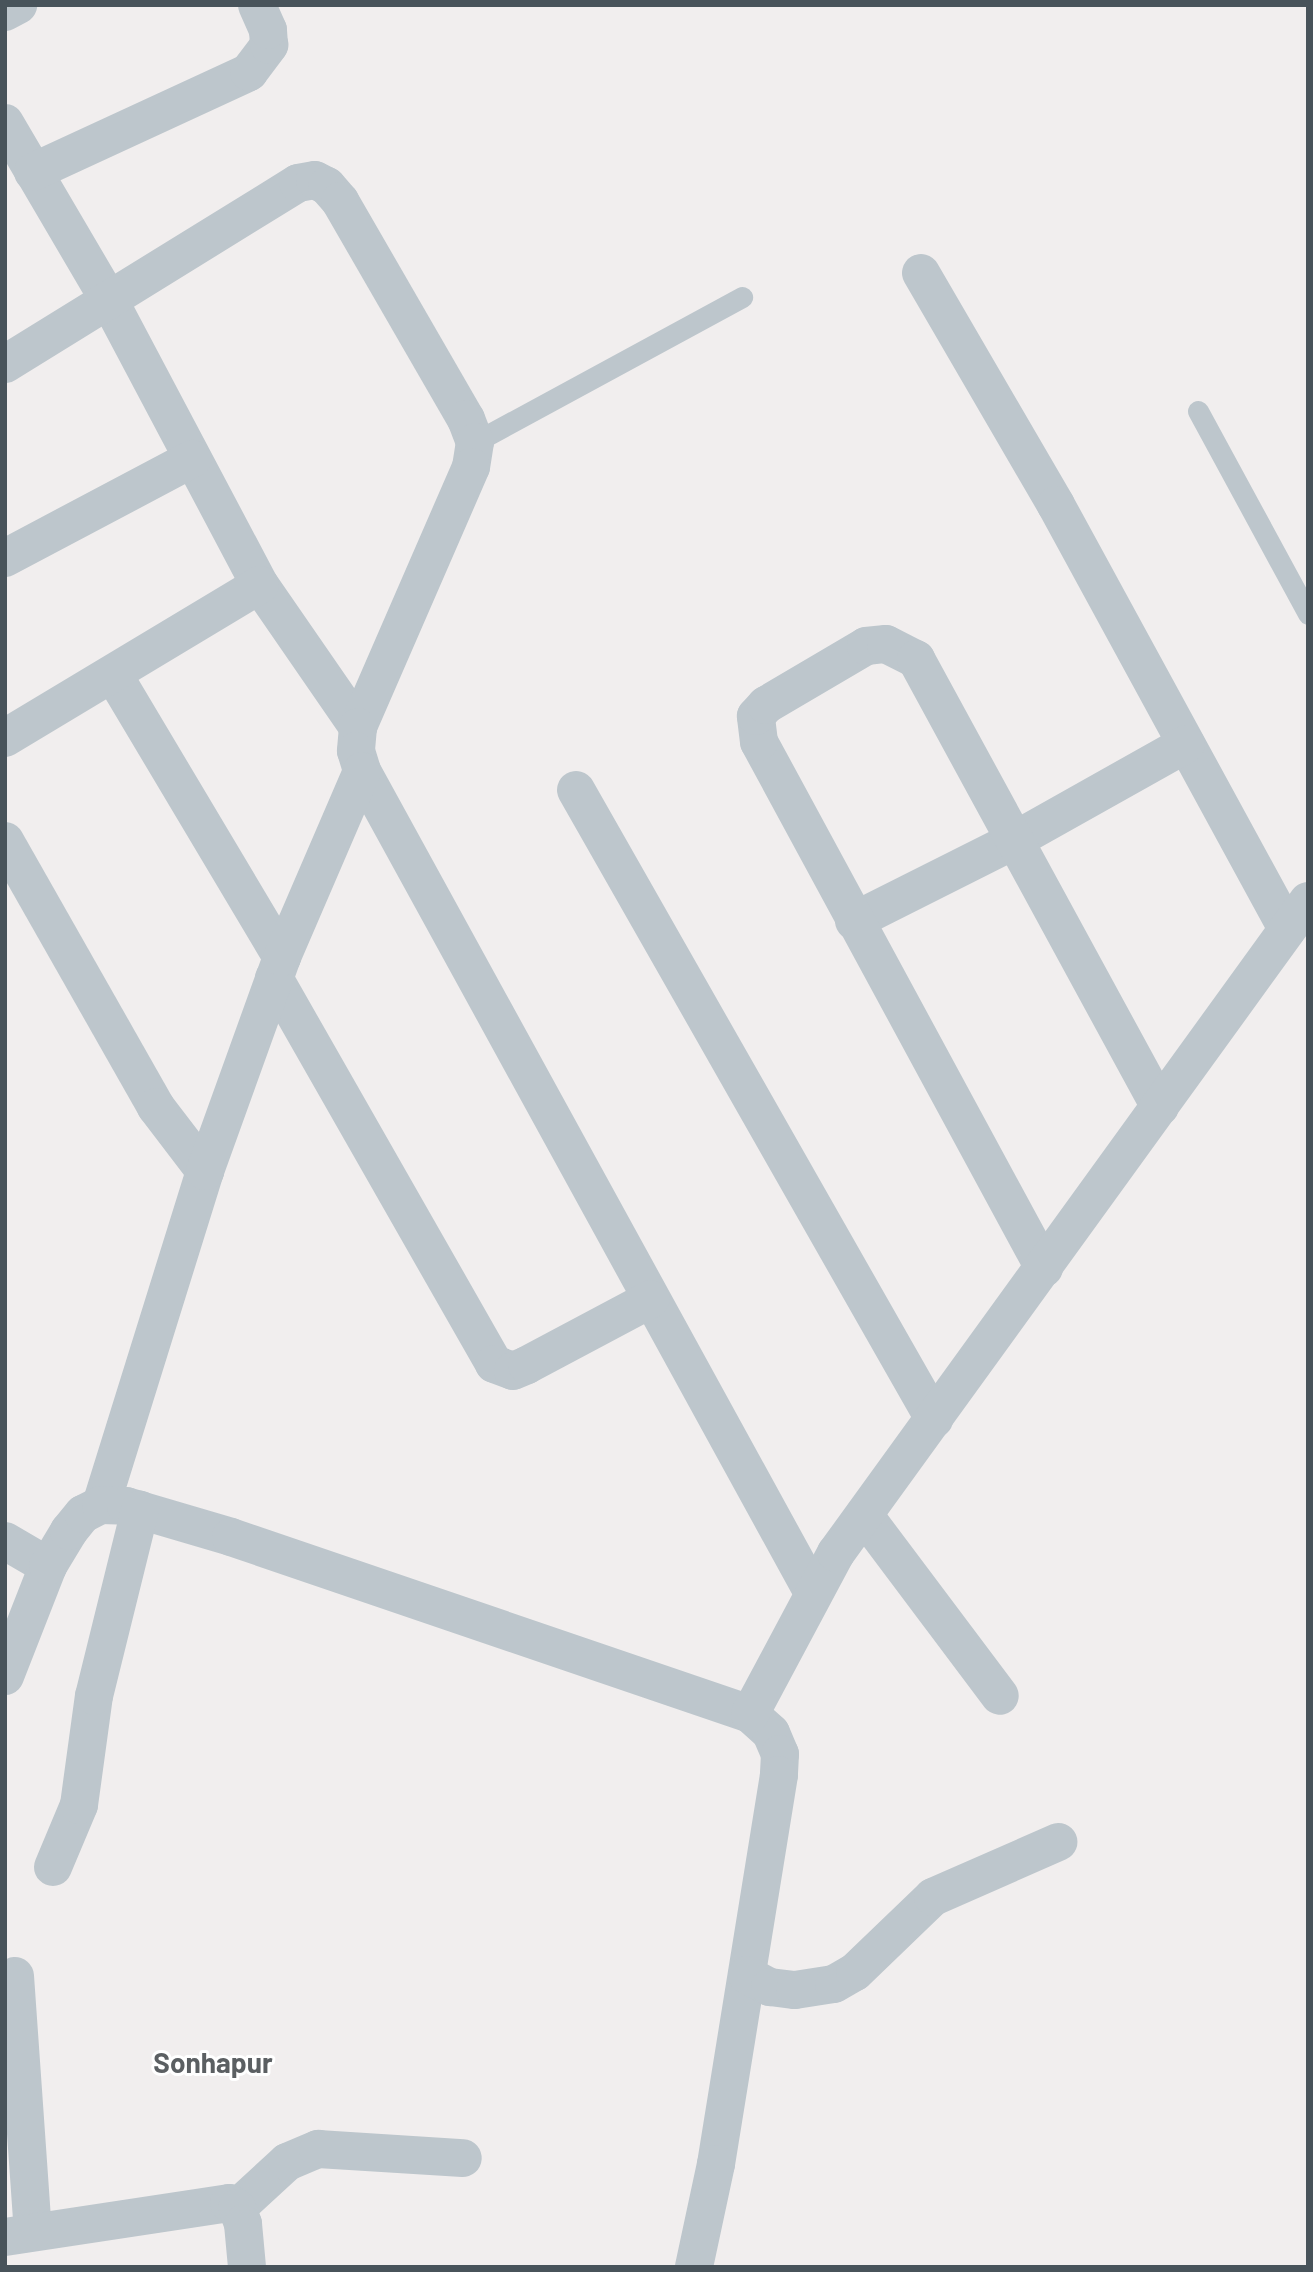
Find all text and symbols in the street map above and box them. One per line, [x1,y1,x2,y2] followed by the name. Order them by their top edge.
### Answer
[153,2045,273,2079] district label: Sonhapur

